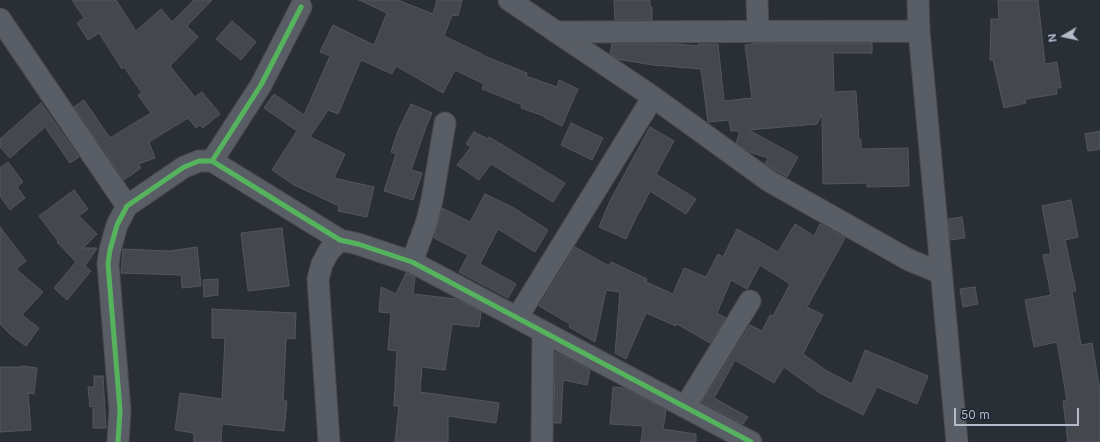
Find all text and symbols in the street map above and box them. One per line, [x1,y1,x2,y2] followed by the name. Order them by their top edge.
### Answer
[1044,16,1084,56] north arrow
[1045,33,1060,43] text: N
[956,400,1081,426] scale bar
[961,407,990,422] text: 50 m

